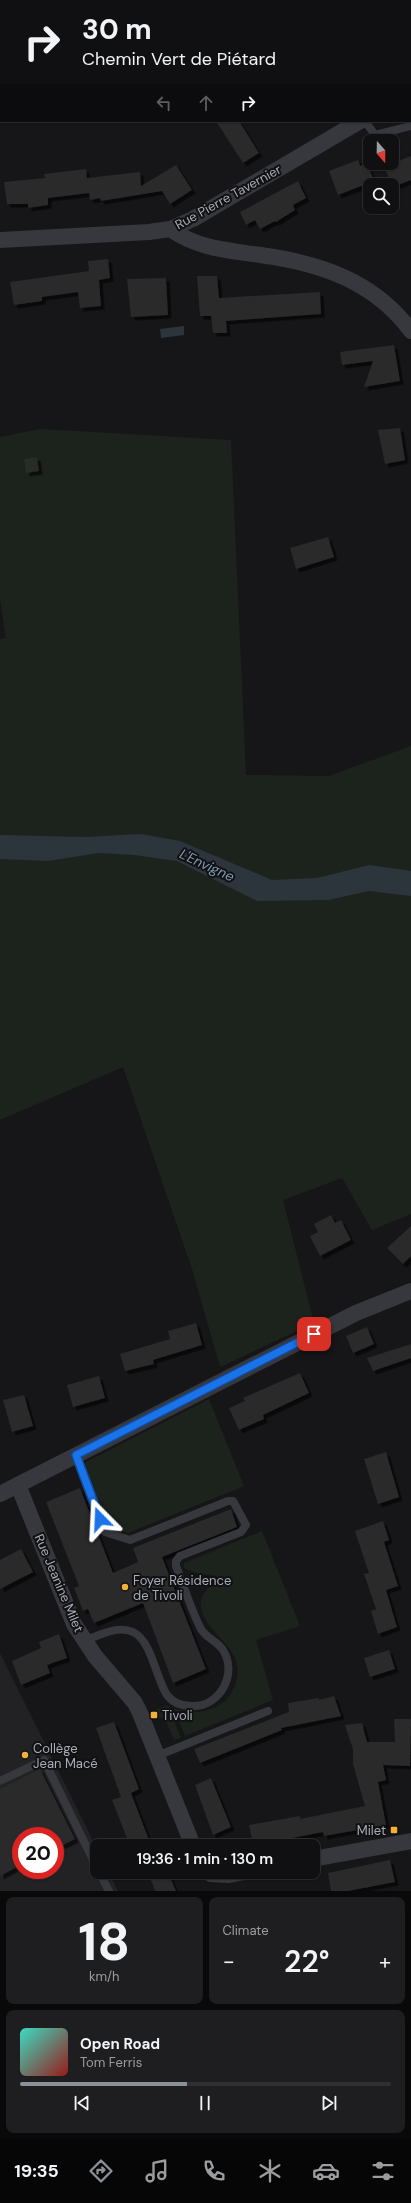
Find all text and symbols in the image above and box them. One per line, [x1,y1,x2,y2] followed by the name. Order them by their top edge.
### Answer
[82,11,152,48] text: 30 m
[16,16,68,68] icon: right
[82,47,276,71] text: Chemin Vert de Piétard
[153,92,175,114] icon: left
[195,92,217,114] icon: ahead
[237,92,259,114] icon: right
[363,134,399,170] north arrow
[363,134,399,214] map controls
[172,161,284,233] street label: Rue Pierre Tavernier
[363,178,399,214] button: search
[177,844,237,886] water label: L'Envigne
[297,1317,331,1351] pin
[303,1323,325,1345] icon: arrive
[79,1498,121,1540] position arrow
[31,1531,87,1635] street label: Rue Jeanine Milet
[133,1572,231,1604] place label: Foyer Résidence de Tivoli
[120,1582,130,1592] marker: Foyer Résidence de Tivoli
[162,1707,193,1724] place label: Tivoli
[149,1710,159,1720] marker: Tivoli
[33,1740,98,1772] place label: Collège Jean Macé
[20,1750,30,1760] marker: Collège Jean Macé
[357,1822,386,1839] place label: Milet
[389,1825,399,1835] marker: Milet
[12,1827,64,1879] speed limit sign: 20
[137,1849,273,1869] text: 19:36 · 1 min · 130 m
[78,1908,130,1976] text: 18
[223,1922,269,1939] text: Climate
[284,1942,329,1981] text: 22°
[223,1947,235,1976] text: −
[379,1947,391,1976] text: +
[89,1968,120,1985] text: km/h
[80,2034,160,2054] text: Open Road
[80,2054,142,2071] text: Tom Ferris
[71,2092,93,2114] icon: previous
[194,2092,216,2114] icon: pause
[318,2092,340,2114] icon: next
[87,2157,115,2185] icon: directions
[143,2157,171,2185] icon: music
[200,2157,228,2185] icon: phone
[256,2157,284,2185] icon: climate
[312,2157,340,2185] icon: car
[369,2157,397,2185] icon: filters
[14,2159,59,2183] text: 19:35

